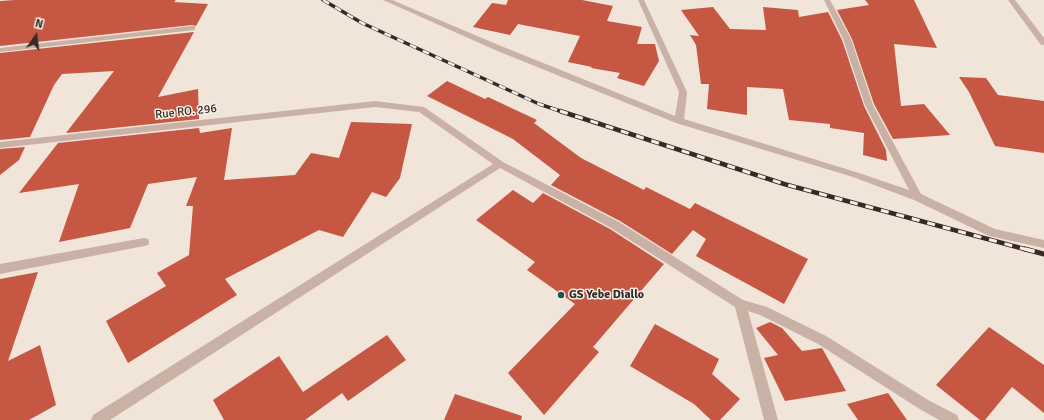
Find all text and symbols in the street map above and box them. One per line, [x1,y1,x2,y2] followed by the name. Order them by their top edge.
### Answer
[16,16,56,56] north arrow
[34,17,44,31] text: N
[154,102,218,122] street label: Rue RO. 296
[569,288,644,302] place label: GS Yebe Diallo
[556,290,566,300] marker: GS Yebe Diallo

